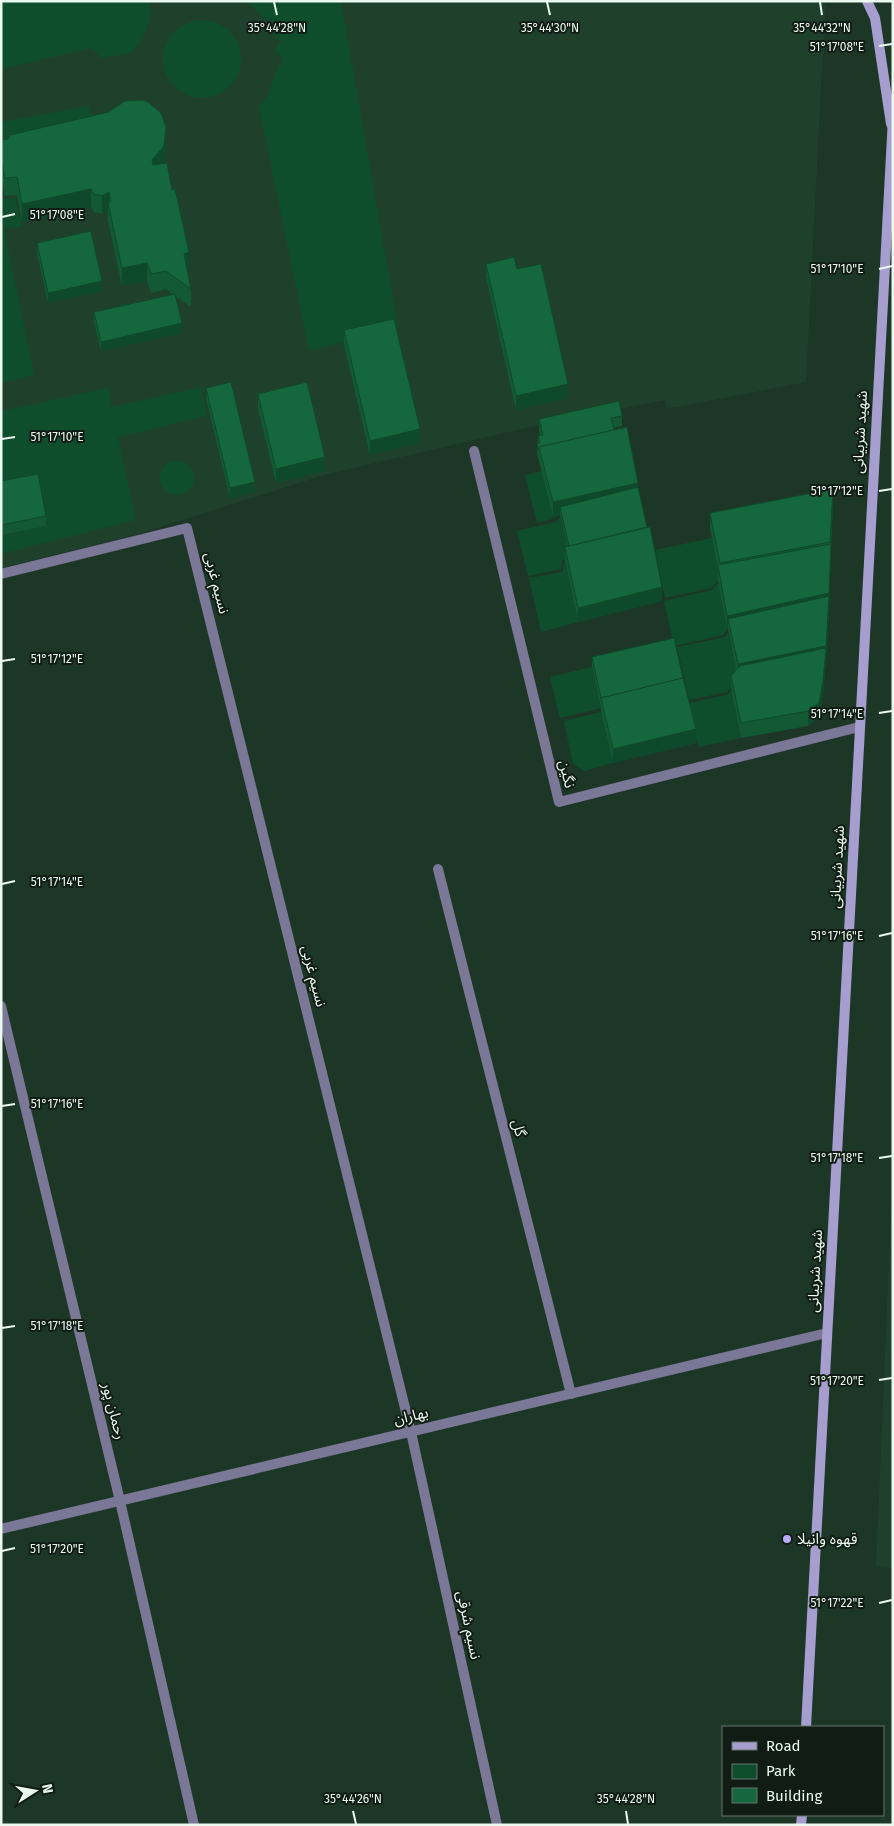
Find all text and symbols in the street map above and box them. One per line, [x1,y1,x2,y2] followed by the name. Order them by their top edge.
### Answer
[248,21,306,35] text: 35°44'28"N
[521,21,579,35] text: 35°44'30"N
[793,21,851,35] text: 35°44'32"N
[810,40,864,54] text: 51°17'08"E
[30,208,84,222] text: 51°17'08"E
[810,262,864,276] text: 51°17'10"E
[849,390,871,474] street label: شهید شربیانی
[30,430,84,444] text: 51°17'10"E
[811,484,863,498] text: 51°17'12"E
[199,550,233,616] street label: نسیم غربی
[31,652,83,666] text: 51°17'12"E
[811,707,863,721] text: 51°17'14"E
[555,758,579,790] street label: نگین
[826,825,848,909] street label: شهید شربیانی
[31,875,83,889] text: 51°17'14"E
[811,929,863,943] text: 51°17'16"E
[296,943,330,1009] street label: نسیم غربی
[31,1097,83,1111] text: 51°17'16"E
[508,1118,530,1139] street label: گل
[811,1151,863,1165] text: 51°17'18"E
[804,1229,826,1313] street label: شهید شربیانی
[31,1319,83,1333] text: 51°17'18"E
[810,1374,864,1388] text: 51°17'20"E
[97,1380,130,1442] street label: رحمان پور
[392,1403,430,1429] street label: بهاران
[797,1530,858,1548] place label: قهوه وانیلا
[781,1533,793,1545] marker: قهوه وانیلا
[30,1542,84,1556] text: 51°17'20"E
[451,1589,485,1661] street label: نسیم شرقی
[810,1596,864,1610] text: 51°17'22"E
[722,1726,884,1816] legend
[766,1737,801,1755] text: Road
[766,1762,796,1780] text: Park
[10,1766,60,1816] north arrow
[38,1782,57,1795] text: N
[766,1787,822,1805] text: Building
[324,1792,382,1806] text: 35°44'26"N
[597,1792,655,1806] text: 35°44'28"N

